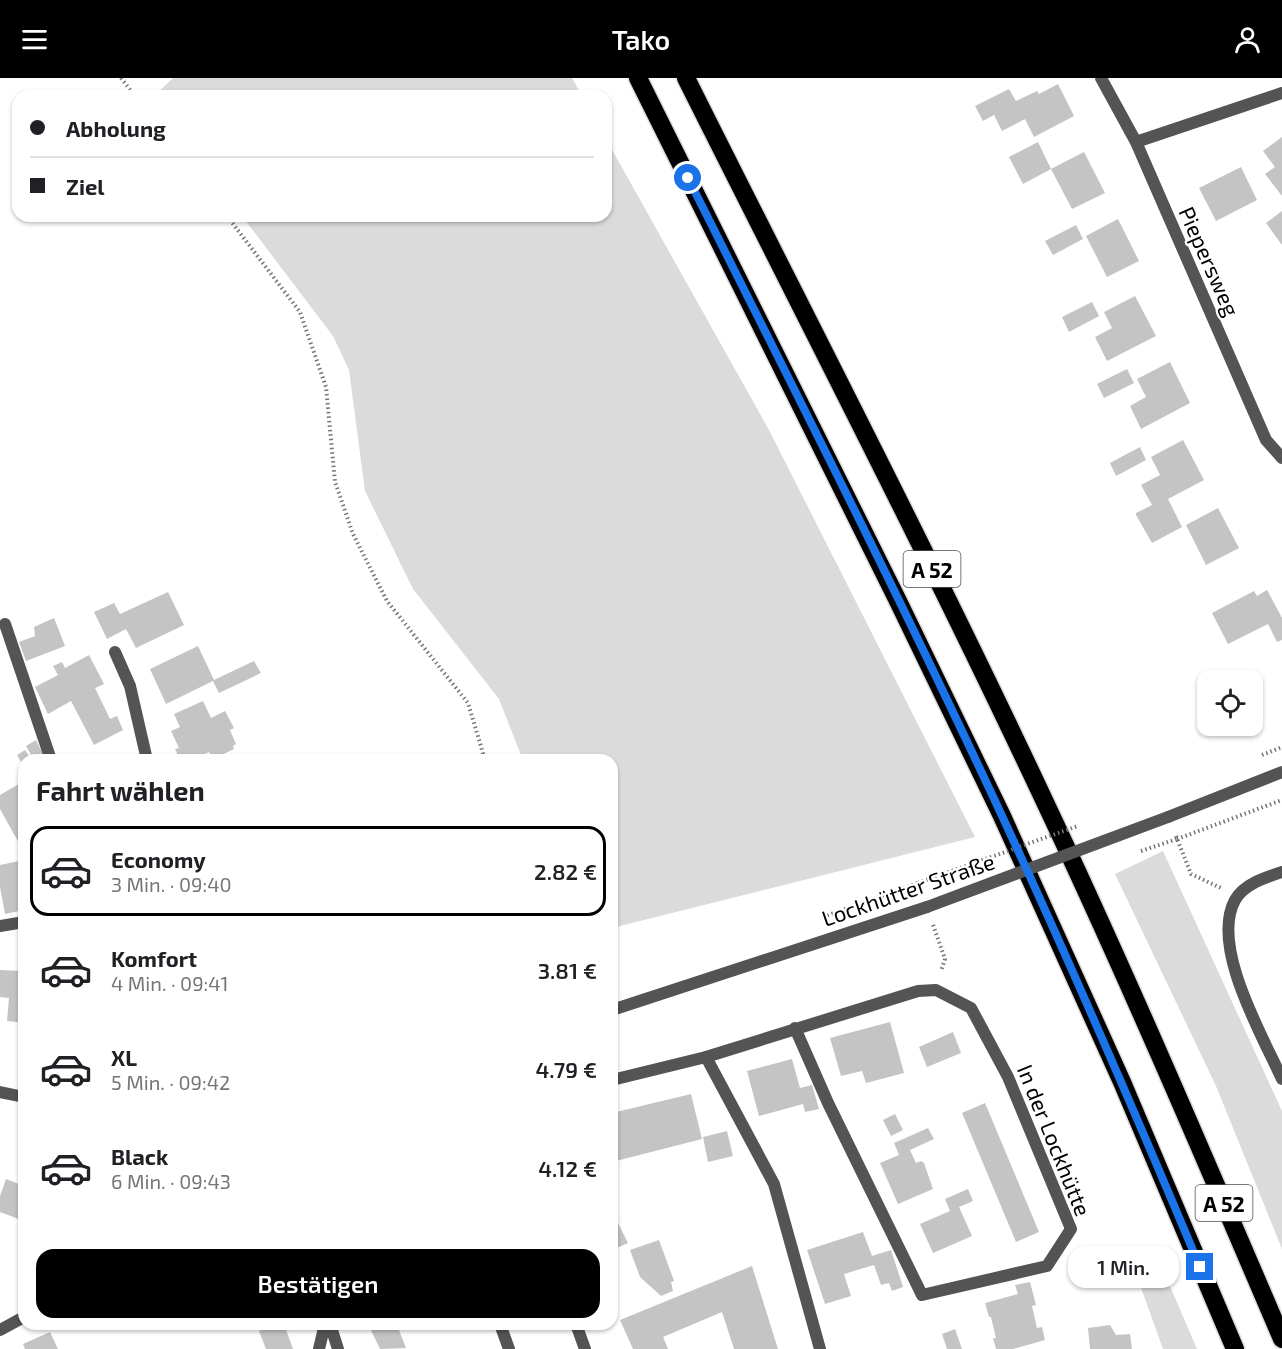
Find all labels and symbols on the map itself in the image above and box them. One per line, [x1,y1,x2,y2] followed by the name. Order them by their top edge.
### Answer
[674,164,701,191] route start
[1174,202,1246,320] street label: Piepersweg
[904,551,960,587] road number: A 52
[818,847,998,931] street label: Lockhütter Straße
[1013,1061,1097,1219] street label: In der Lockhütte
[1196,1185,1252,1221] road number: A 52
[1068,1246,1179,1288] callout: 1 Min.
[1186,1253,1213,1280] route end

